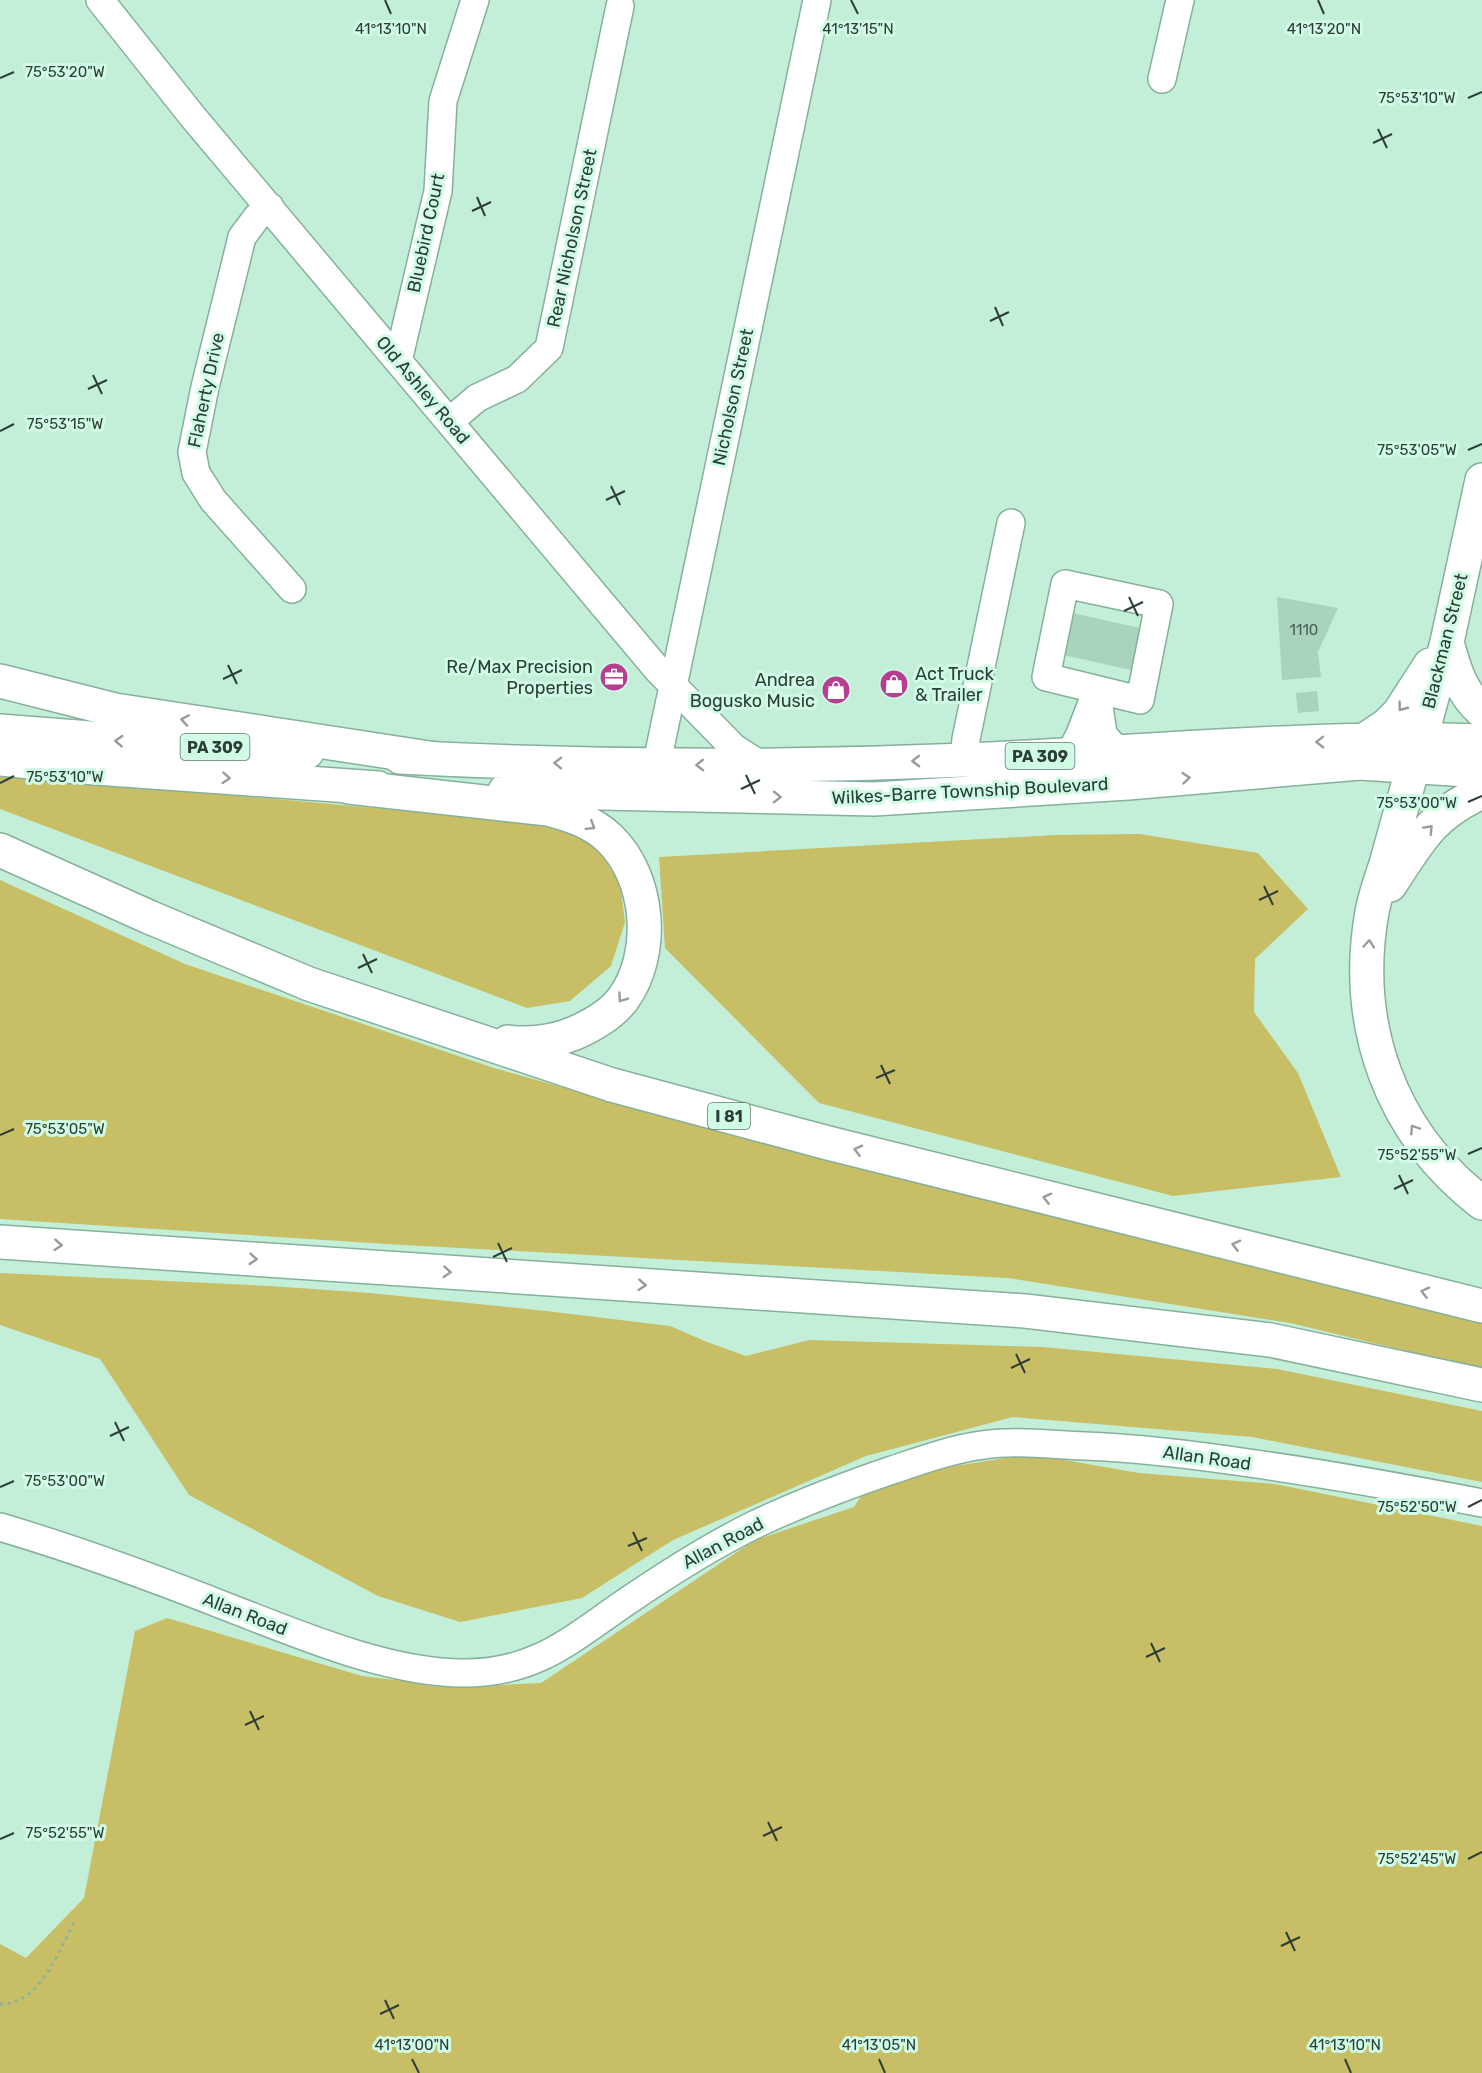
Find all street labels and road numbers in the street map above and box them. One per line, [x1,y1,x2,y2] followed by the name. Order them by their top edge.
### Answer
[542,147,602,329] street label: Rear Nicholson Street
[403,171,449,295] street label: Bluebird Court
[708,327,758,467] street label: Nicholson Street
[183,331,229,449] street label: Flaherty Drive
[371,332,475,448] street label: Old Ashley Road
[1418,571,1472,711] street label: Blackman Street
[180,734,250,760] road number: PA 309
[1006,743,1074,769] road number: PA 309
[831,773,1109,809] street label: Wilkes-Barre Township Boulevard
[708,1103,750,1129] road number: I 81
[1162,1441,1252,1475] street label: Allan Road
[679,1512,767,1574] street label: Allan Road
[200,1588,290,1640] street label: Allan Road

